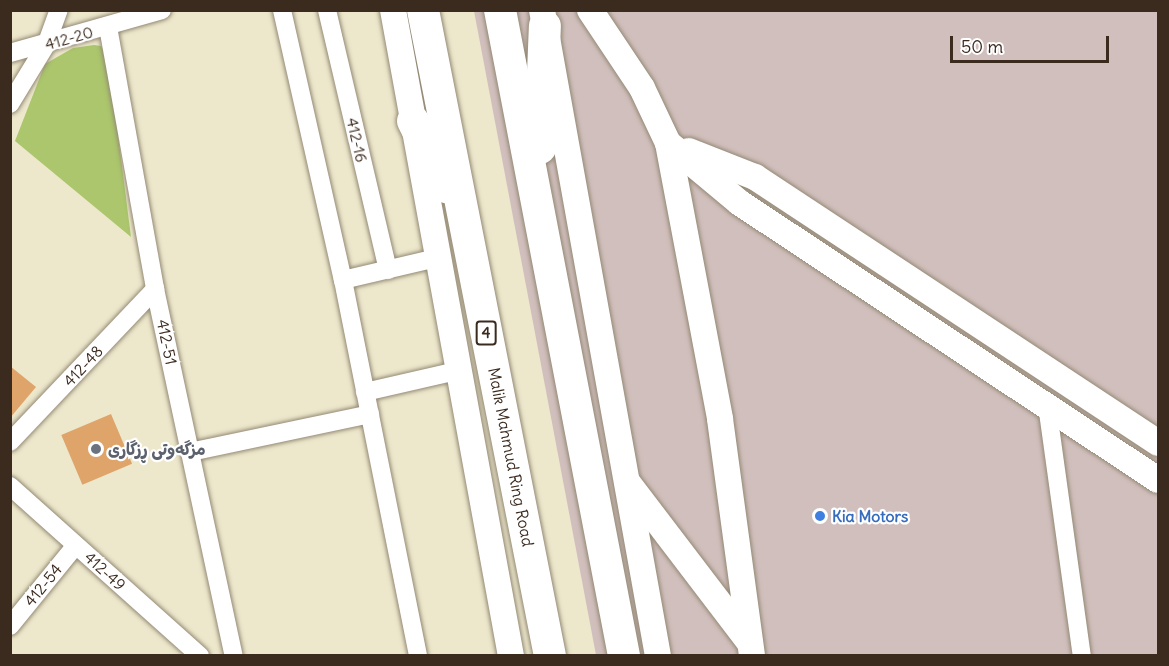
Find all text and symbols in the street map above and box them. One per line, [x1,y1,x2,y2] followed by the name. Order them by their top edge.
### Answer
[43,22,95,54] street label: 412-20
[953,24,1112,62] scale bar
[961,35,1003,58] text: 50 m
[343,116,371,164] street label: 412-16
[153,317,181,367] street label: 412-51
[476,321,496,345] road number: 4
[59,342,107,390] street label: 412-48
[484,366,538,548] street label: Malik Mahmud Ring Road
[108,439,206,459] place label: مزگەوتی ڕزگاری
[89,442,103,456] marker: مزگەوتی ڕزگاری
[832,506,908,526] place label: Kia Motors
[813,509,827,523] marker: Kia Motors
[80,547,130,595] street label: 412-49
[20,560,66,610] street label: 412-54

